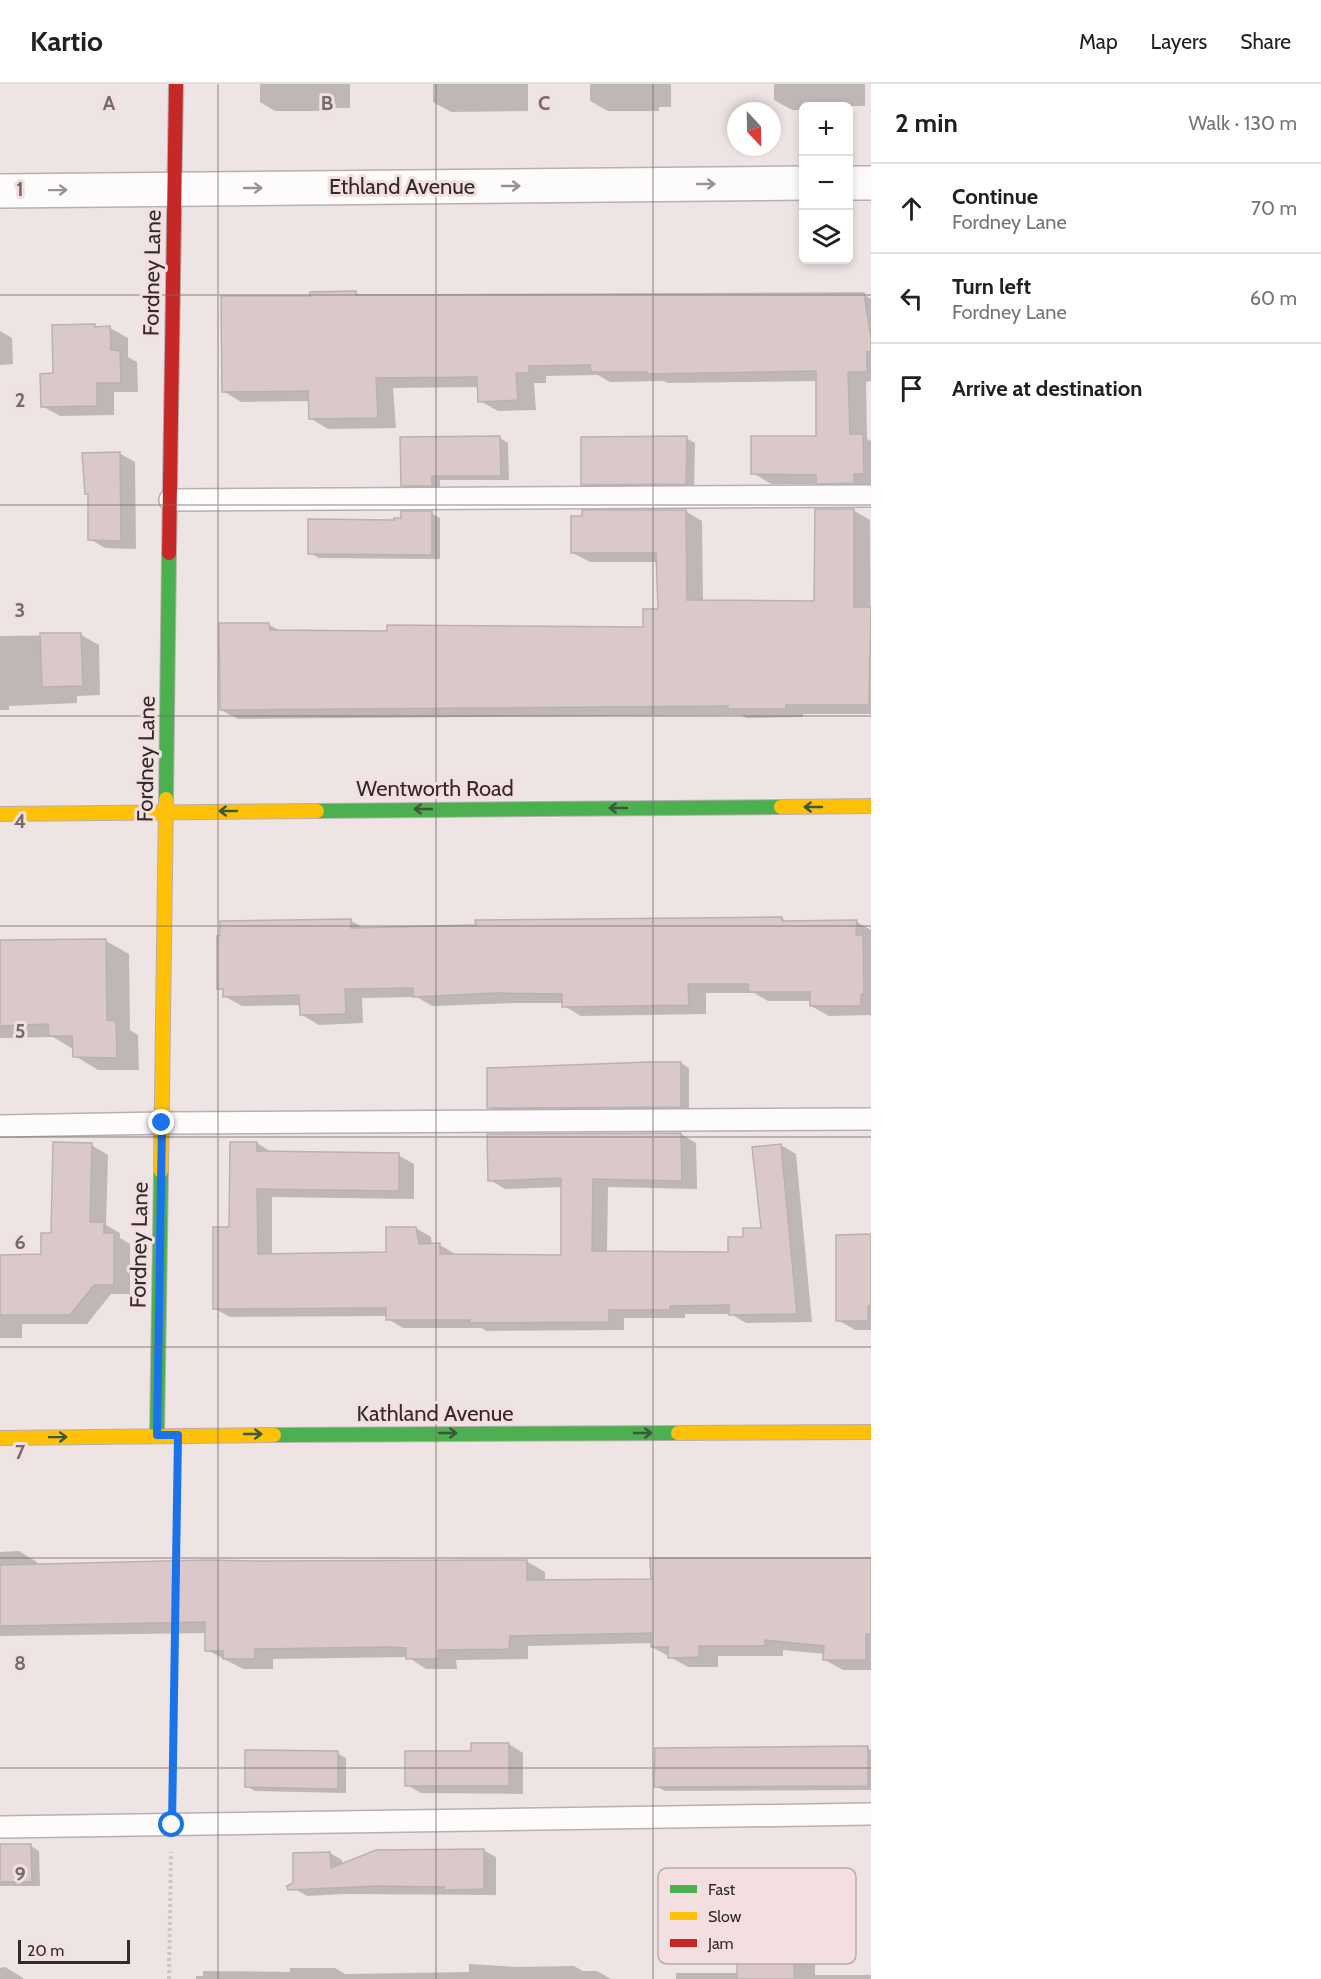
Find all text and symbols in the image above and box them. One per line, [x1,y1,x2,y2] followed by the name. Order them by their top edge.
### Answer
[30,24,103,58] text: Kartio
[1079,29,1118,54] text: Map
[1151,29,1207,54] text: Layers
[1240,29,1291,54] text: Share
[103,91,116,115] text: A
[321,91,333,115] text: B
[538,91,550,115] text: C
[727,102,781,156] north arrow
[799,102,853,264] map controls
[799,102,853,156] button: +
[895,107,958,139] text: 2 min
[1189,111,1297,135] text: Walk · 130 m
[799,156,853,210] button: −
[329,173,475,200] street label: Ethland Avenue
[16,177,24,201] text: 1
[696,178,716,190] one-way arrow
[501,180,521,192] one-way arrow
[243,182,263,194] one-way arrow
[952,183,1038,210] text: Continue
[48,184,68,196] one-way arrow
[895,192,928,225] icon: ahead
[1251,196,1297,220] text: 70 m
[137,210,167,336] street label: Fordney Lane
[799,210,853,264] button: layers
[952,210,1067,234] text: Fordney Lane
[952,273,1031,300] text: Turn left
[895,282,928,315] icon: left
[1250,286,1297,310] text: 60 m
[952,300,1067,324] text: Fordney Lane
[895,372,928,405] icon: arrive
[952,375,1142,402] text: Arrive at destination
[15,388,25,412] text: 2
[15,598,25,622] text: 3
[131,696,161,822] street label: Fordney Lane
[356,775,514,802] street label: Wentworth Road
[803,801,823,812] one-way arrow
[608,802,628,814] one-way arrow
[413,803,433,815] one-way arrow
[218,805,238,817] one-way arrow
[14,809,26,833] text: 4
[15,1019,25,1043] text: 5
[148,1109,174,1135] route end
[124,1182,154,1308] street label: Fordney Lane
[14,1230,26,1254] text: 6
[356,1400,514,1427] street label: Kathland Avenue
[438,1427,458,1439] one-way arrow
[633,1427,653,1439] one-way arrow
[243,1428,263,1440] one-way arrow
[48,1431,68,1443] one-way arrow
[15,1440,26,1464] text: 7
[14,1651,26,1675] text: 8
[158,1811,184,1837] route start
[14,1862,26,1886] text: 9
[658,1868,856,1964] legend
[708,1880,736,1899] text: Fast
[708,1907,742,1926] text: Slow
[707,1934,734,1953] text: Jam
[18,1937,130,1964] scale bar
[27,1941,64,1960] text: 20 m

